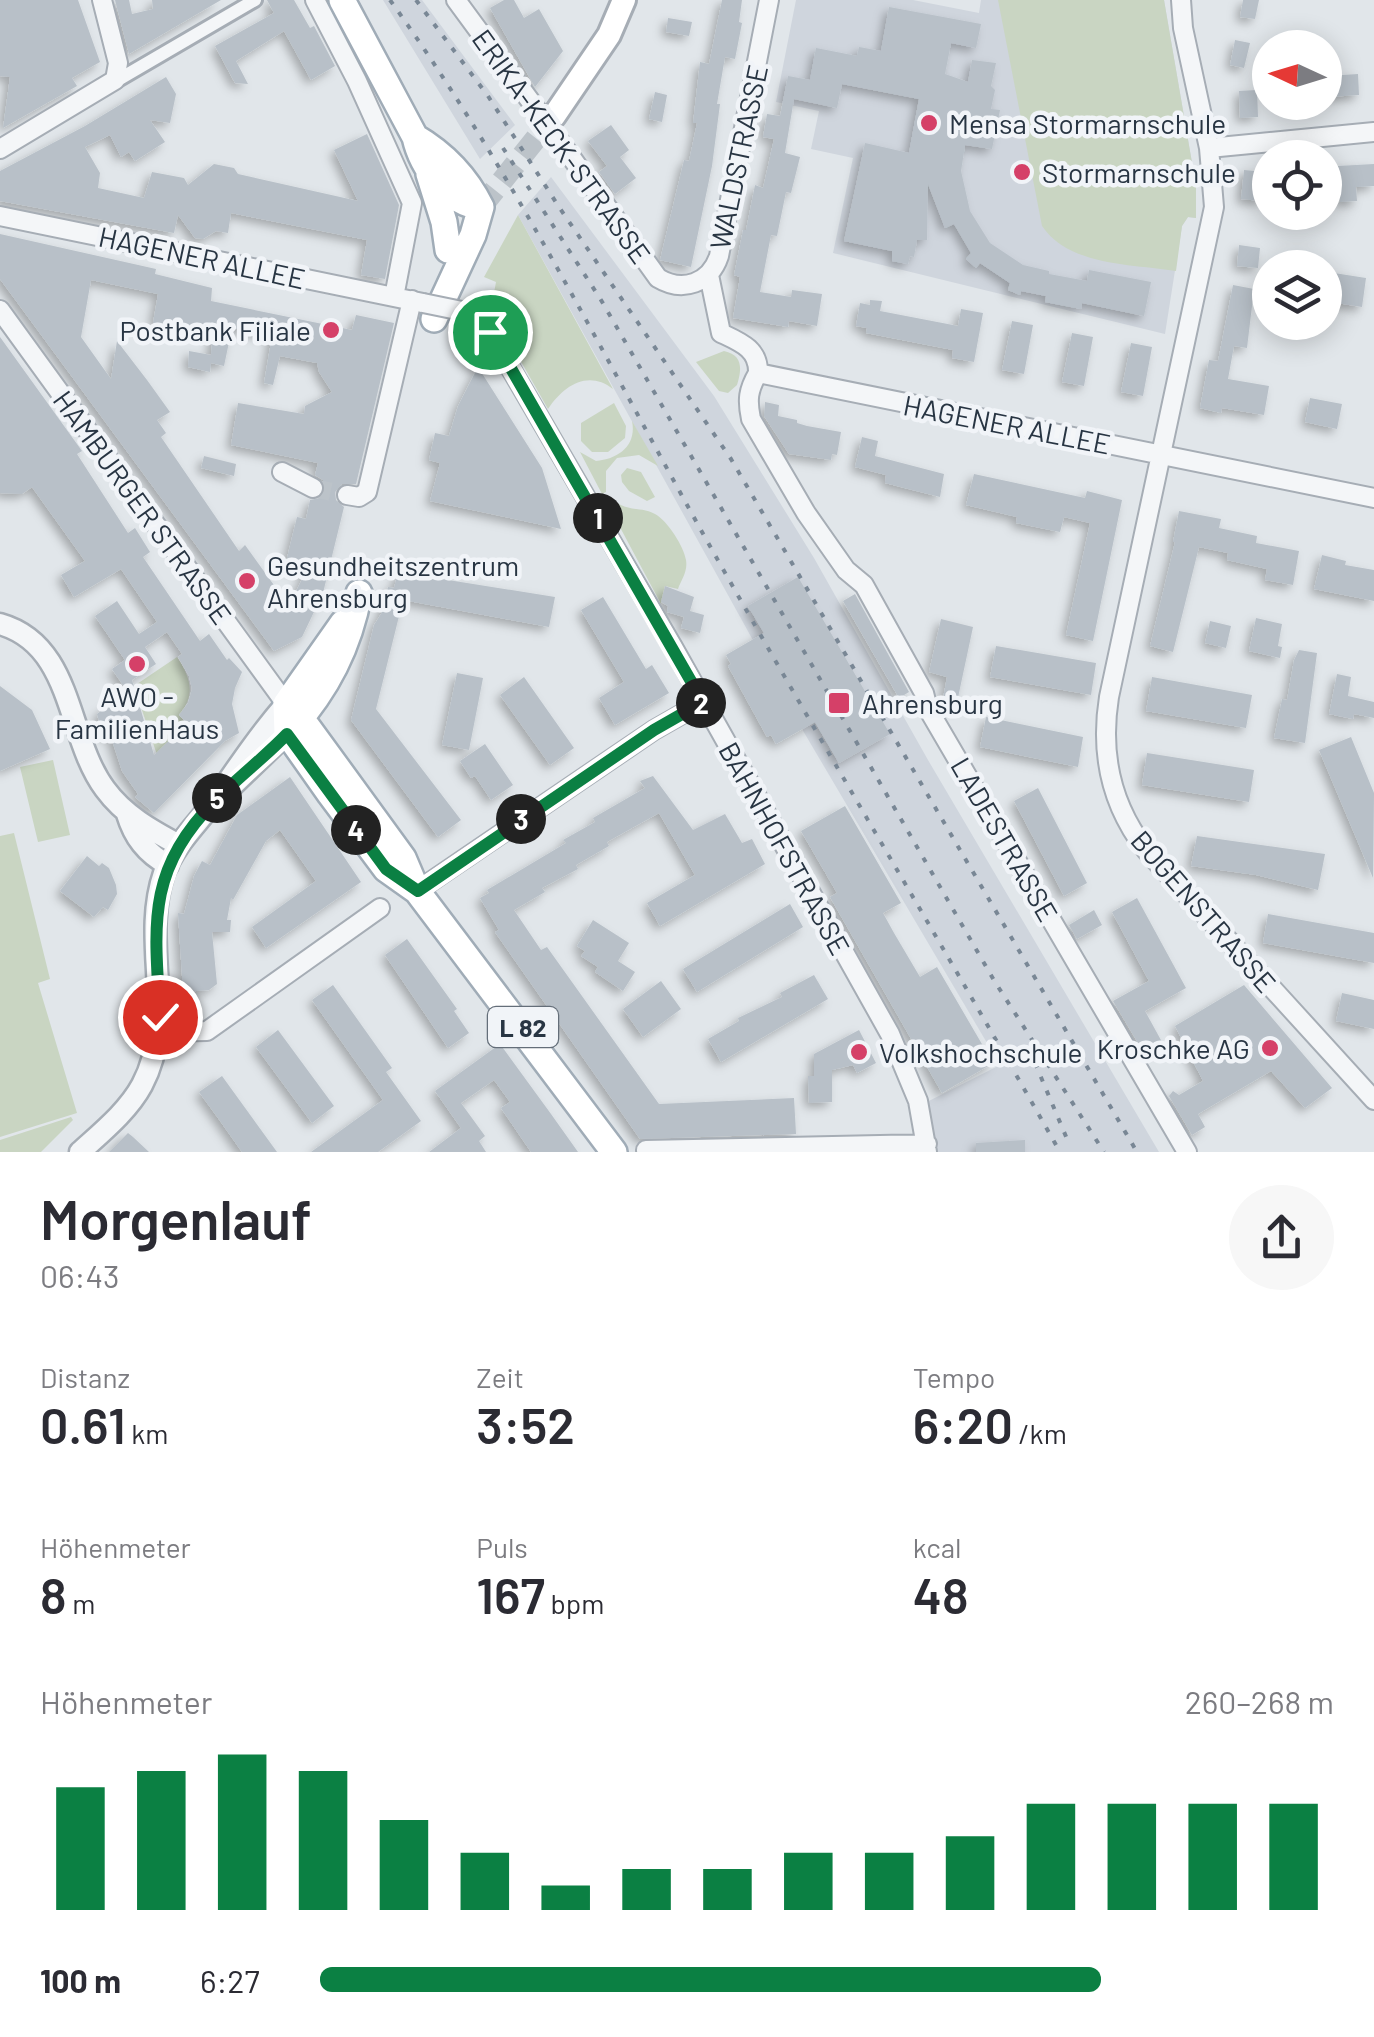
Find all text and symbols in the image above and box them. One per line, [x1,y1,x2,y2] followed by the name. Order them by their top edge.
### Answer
[466,22,658,270] street label: ERIKA-KECK-STRASSE
[1252,30,1342,120] north arrow
[1252,30,1342,340] map controls
[702,62,774,252] street label: WALDSTRASSE
[949,106,1226,140] place label: Mensa Stormarnschule
[918,112,940,134] marker: Mensa Stormarnschule
[1252,140,1342,230] button: locate
[1042,155,1236,189] place label: Stormarnschule
[1011,161,1033,183] marker: Stormarnschule
[96,219,308,295] street label: HAGENER ALLEE
[1252,250,1342,340] button: layers
[448,290,533,375] pin
[463,305,518,360] icon: arrive
[119,313,311,347] place label: Postbank Filiale
[320,319,342,341] marker: Postbank Filiale
[47,383,239,631] street label: HAMBURGER STRASSE
[901,387,1113,461] street label: HAGENER ALLEE
[573,493,623,543] pin: 1
[593,501,603,535] text: 1
[267,548,519,614] place label: Gesundheitszentrum Ahrensburg
[236,570,258,592] marker: Gesundheitszentrum Ahrensburg
[126,653,148,675] marker: AWO - FamilienHaus
[676,678,726,728] pin: 2
[55,679,219,745] place label: AWO - FamilienHaus
[693,686,709,720] text: 2
[862,686,1003,720] place label: Ahrensburg
[826,690,852,716] marker: Ahrensburg
[712,736,858,960] street label: BAHNHOFSTRASSE
[944,751,1066,927] street label: LADESTRASSE
[192,773,242,823] pin: 5
[209,781,225,815] text: 5
[496,794,546,844] pin: 3
[513,802,529,836] text: 3
[331,805,381,855] pin: 4
[348,813,364,847] text: 4
[1124,823,1284,999] street label: BOGENSTRASSE
[118,975,203,1060] pin
[133,990,188,1045] icon: check
[488,1007,558,1047] road number: L 82
[1097,1031,1250,1065] place label: Kroschke AG
[879,1035,1083,1069] place label: Volkshochschule
[1259,1037,1281,1059] marker: Kroschke AG
[848,1041,870,1063] marker: Volkshochschule
[40,1185,312,1251] text: Morgenlauf
[1229,1185,1334,1290] button: share
[40,1256,120,1294] text: 06:43
[40,1360,130,1394] text: Distanz
[476,1360,524,1394] text: Zeit
[913,1360,995,1394] text: Tempo
[40,1394,126,1454] text: 0.61
[476,1394,575,1454] text: 3:52
[913,1394,1013,1454] text: 6:20
[126,1416,168,1450] text: km
[1013,1416,1067,1450] text: /km
[40,1530,191,1564] text: Höhenmeter
[476,1530,528,1564] text: Puls
[913,1530,961,1564] text: kcal
[40,1564,67,1624] text: 8
[476,1564,545,1624] text: 167
[913,1564,969,1624] text: 48
[67,1586,95,1620] text: m
[545,1586,604,1620] text: bpm
[40,1682,212,1720] text: Höhenmeter
[1185,1682,1334,1720] text: 260–268 m
[40,1961,121,1999] text: 100 m
[200,1961,260,1999] text: 6:27

